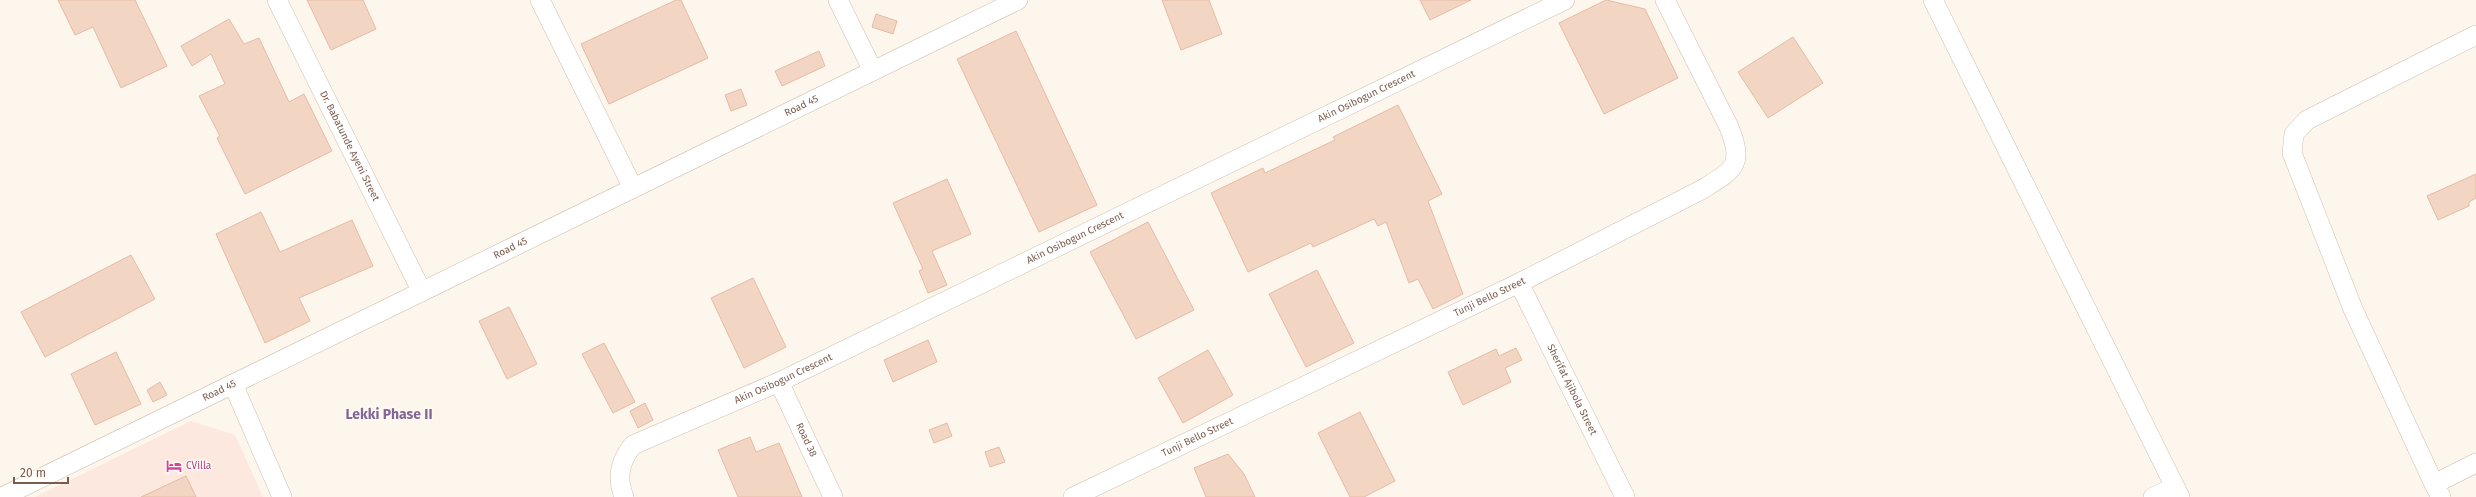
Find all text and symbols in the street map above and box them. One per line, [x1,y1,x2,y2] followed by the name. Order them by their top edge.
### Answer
[1316,68,1417,125] street label: Akin Osibogun Crescent
[317,89,382,203] street label: Dr. Babatunde Ayeni Street
[783,93,820,119] street label: Road 45
[1025,209,1126,267] street label: Akin Osibogun Crescent
[492,235,529,262] street label: Road 45
[1452,275,1528,319] street label: Tunji Bello Street
[1544,342,1599,437] street label: Sherifat Ajibola Street
[732,351,835,407] street label: Akin Osibogun Crescent
[201,377,238,404] street label: Road 45
[345,406,433,423] district label: Lekki Phase II
[1160,415,1235,460] street label: Tunji Bello Street
[793,421,820,459] street label: Road 38
[165,457,183,475] hotel icon: CVilla
[14,459,68,485] scale bar
[186,460,211,472] place label: CVilla
[20,466,46,480] text: 20 m

